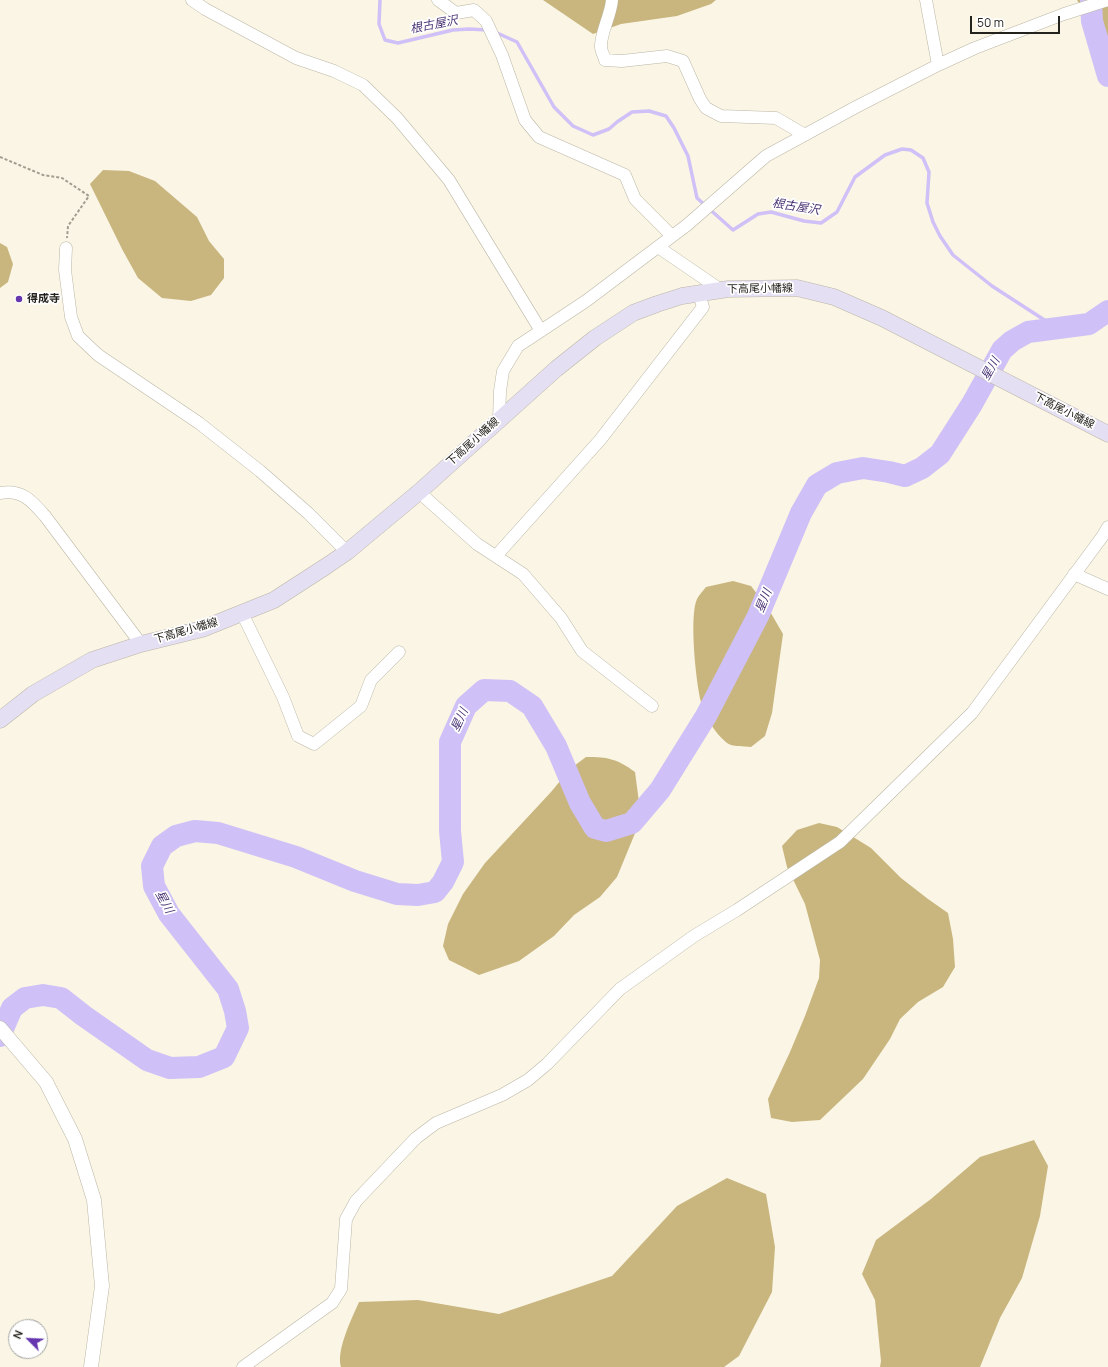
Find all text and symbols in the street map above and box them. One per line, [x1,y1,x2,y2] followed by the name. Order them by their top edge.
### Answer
[972,8,1062,34] scale bar
[409,13,459,37] water label: 根古屋沢
[977,14,1004,31] text: 50 m
[771,196,821,218] water label: 根古屋沢
[727,282,793,296] street label: 下高尾小幡線
[27,292,60,306] place label: 得成寺
[14,294,24,304] marker: 得成寺
[979,355,1003,383] water label: 星川
[1032,390,1096,432] street label: 下高尾小幡線
[444,415,502,469] street label: 下高尾小幡線
[753,587,775,615] water label: 星川
[152,616,220,646] street label: 下高尾小幡線
[448,706,472,734] water label: 星川
[152,888,176,916] water label: 星川
[8,1319,48,1359] north arrow
[9,1328,26,1341] text: N

